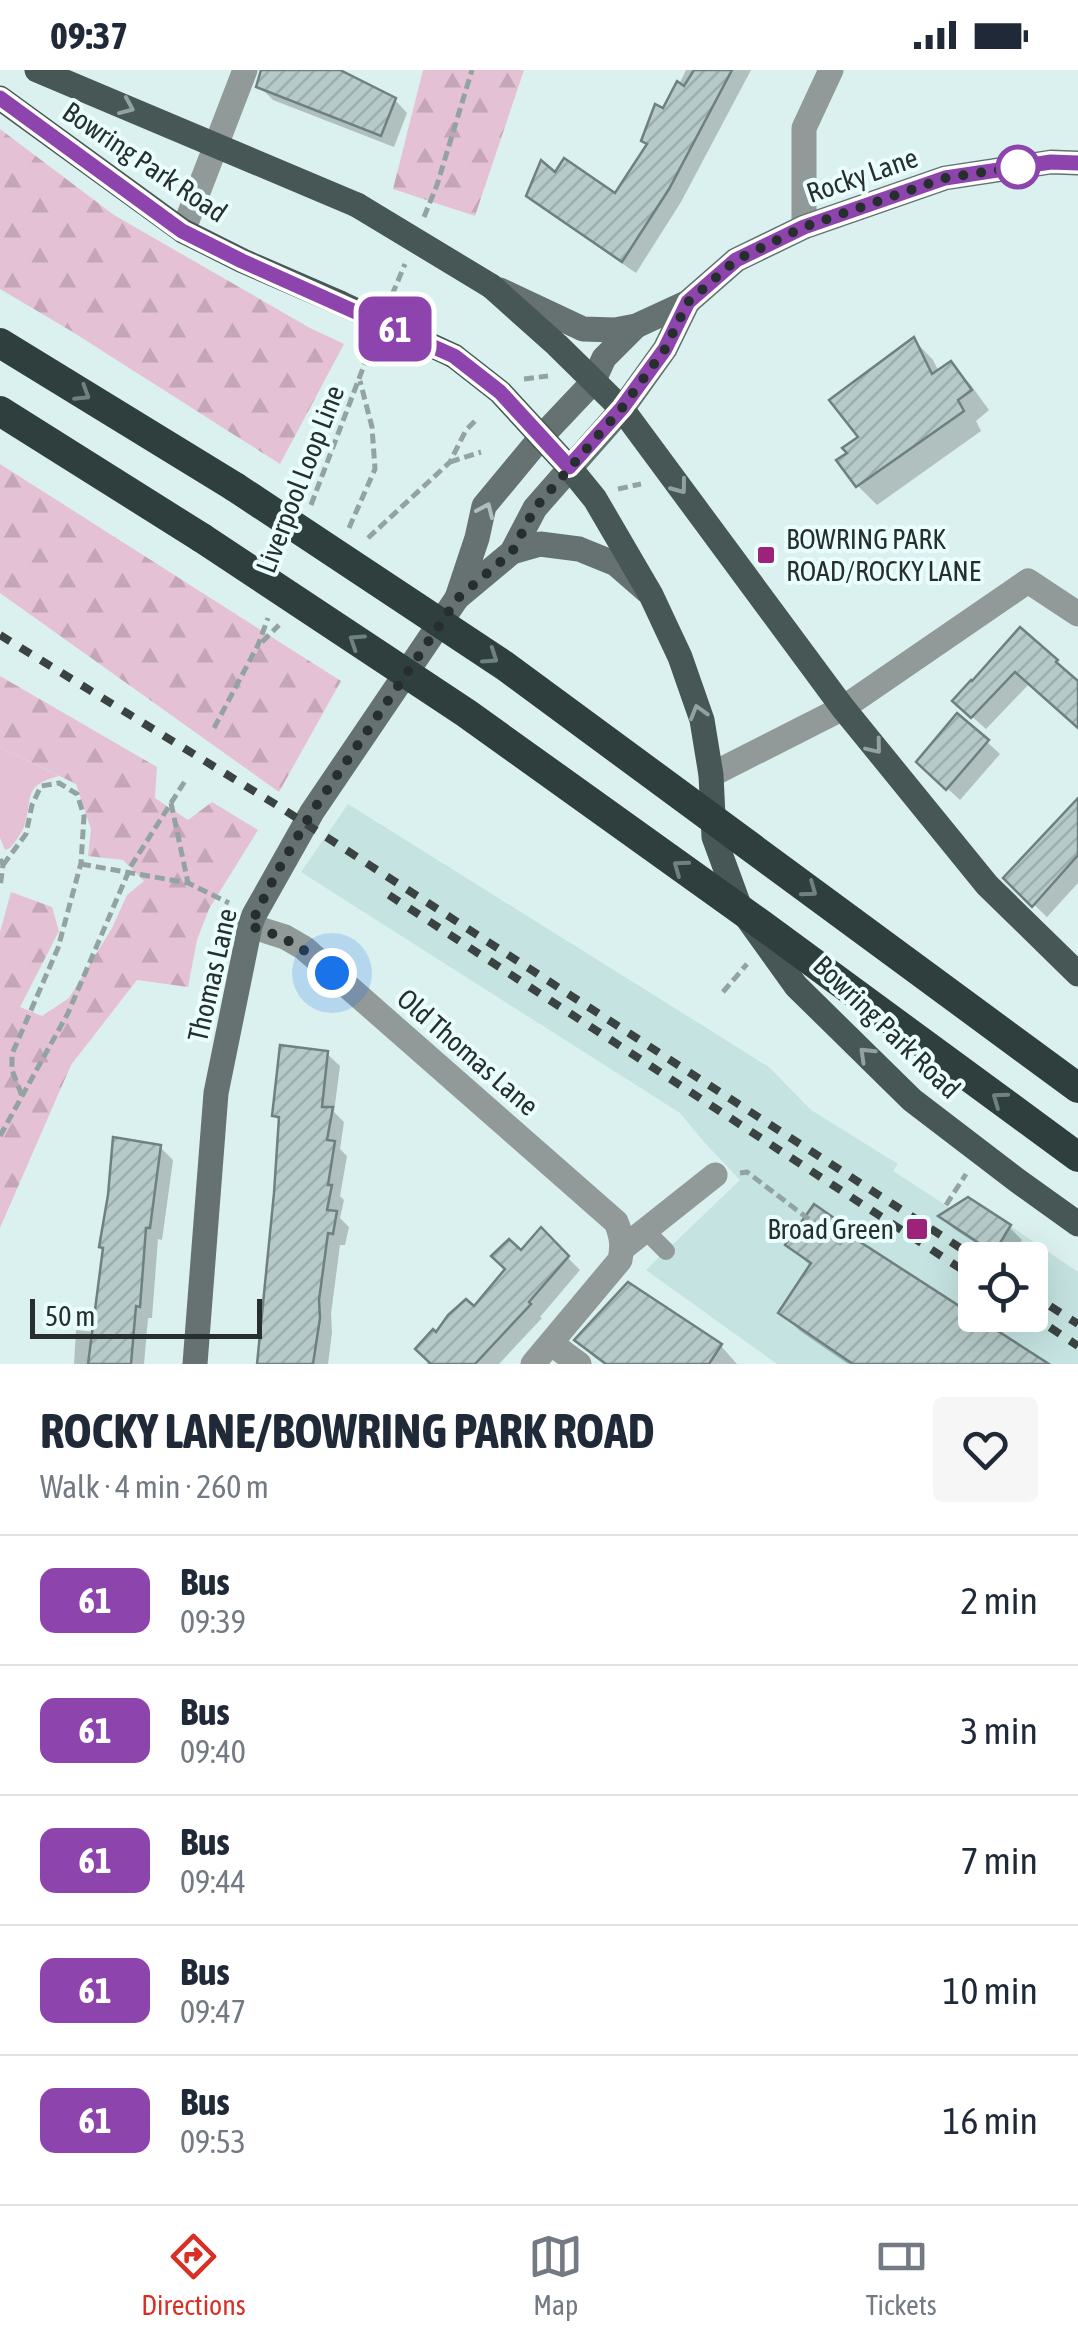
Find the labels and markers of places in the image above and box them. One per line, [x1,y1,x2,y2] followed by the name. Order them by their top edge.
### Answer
[997,146,1039,188] unlabelled marker
[786,523,981,587] place label: BOWRING PARK ROAD/ROCKY LANE
[755,544,777,566] marker: BOWRING PARK ROAD/ROCKY LANE
[767,1213,894,1245] place label: Broad Green
[904,1216,930,1242] marker: Broad Green

